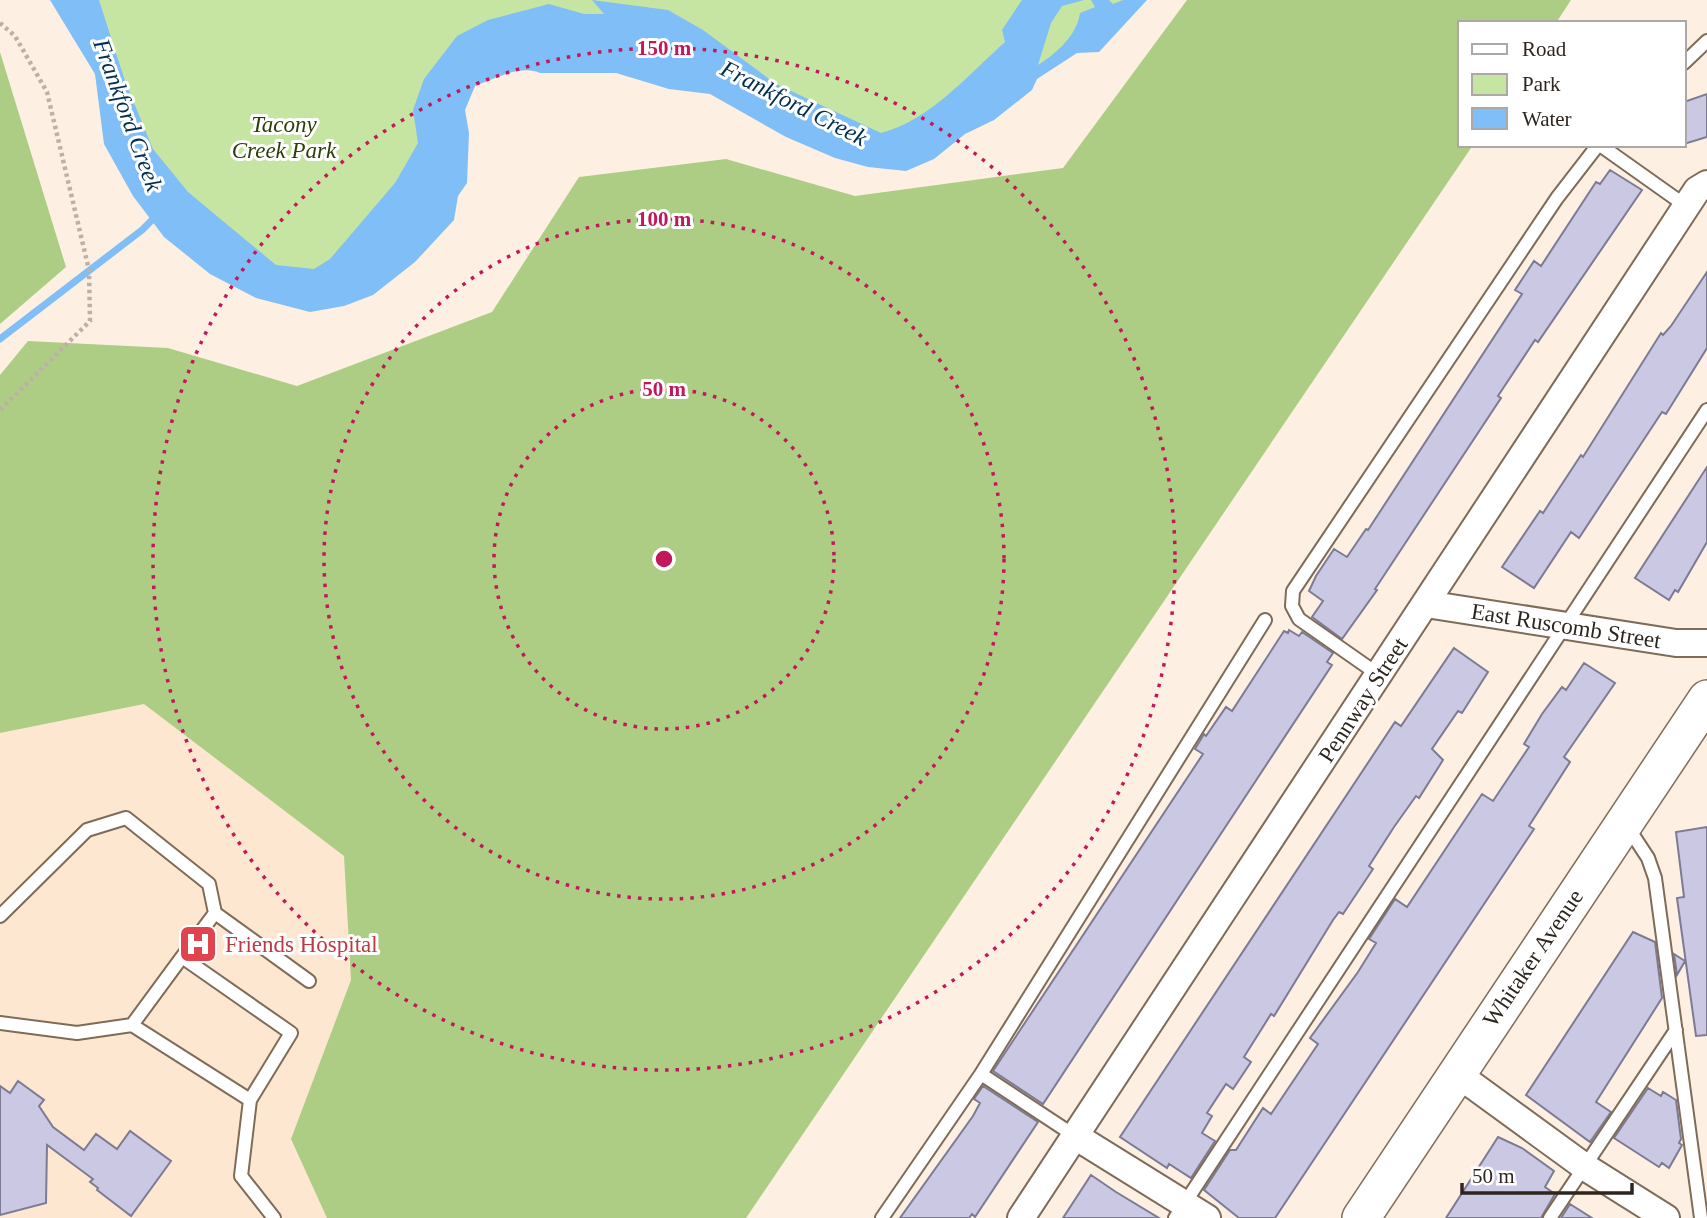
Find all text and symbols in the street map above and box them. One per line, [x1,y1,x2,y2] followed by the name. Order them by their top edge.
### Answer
[1458,21,1686,147] legend
[88,34,168,195] water label: Frankford Creek
[637,36,692,60] text: 150 m
[1522,37,1567,61] text: Road
[716,55,872,151] water label: Frankford Creek
[1522,72,1561,96] text: Park
[1522,107,1572,131] text: Water
[232,112,337,163] park label: Tacony Creek Park
[637,207,692,231] text: 100 m
[642,377,686,401] text: 50 m
[652,547,676,571] centre of rings
[1469,599,1663,653] street label: East Ruscomb Street
[1313,632,1413,767] street label: Pennway Street
[1478,885,1588,1031] street label: Whitaker Avenue
[177,923,219,965] hospital icon: Friends Hospital
[225,932,378,957] place label: Friends Hospital
[1462,1152,1632,1196] scale bar
[1472,1164,1515,1188] text: 50 m

